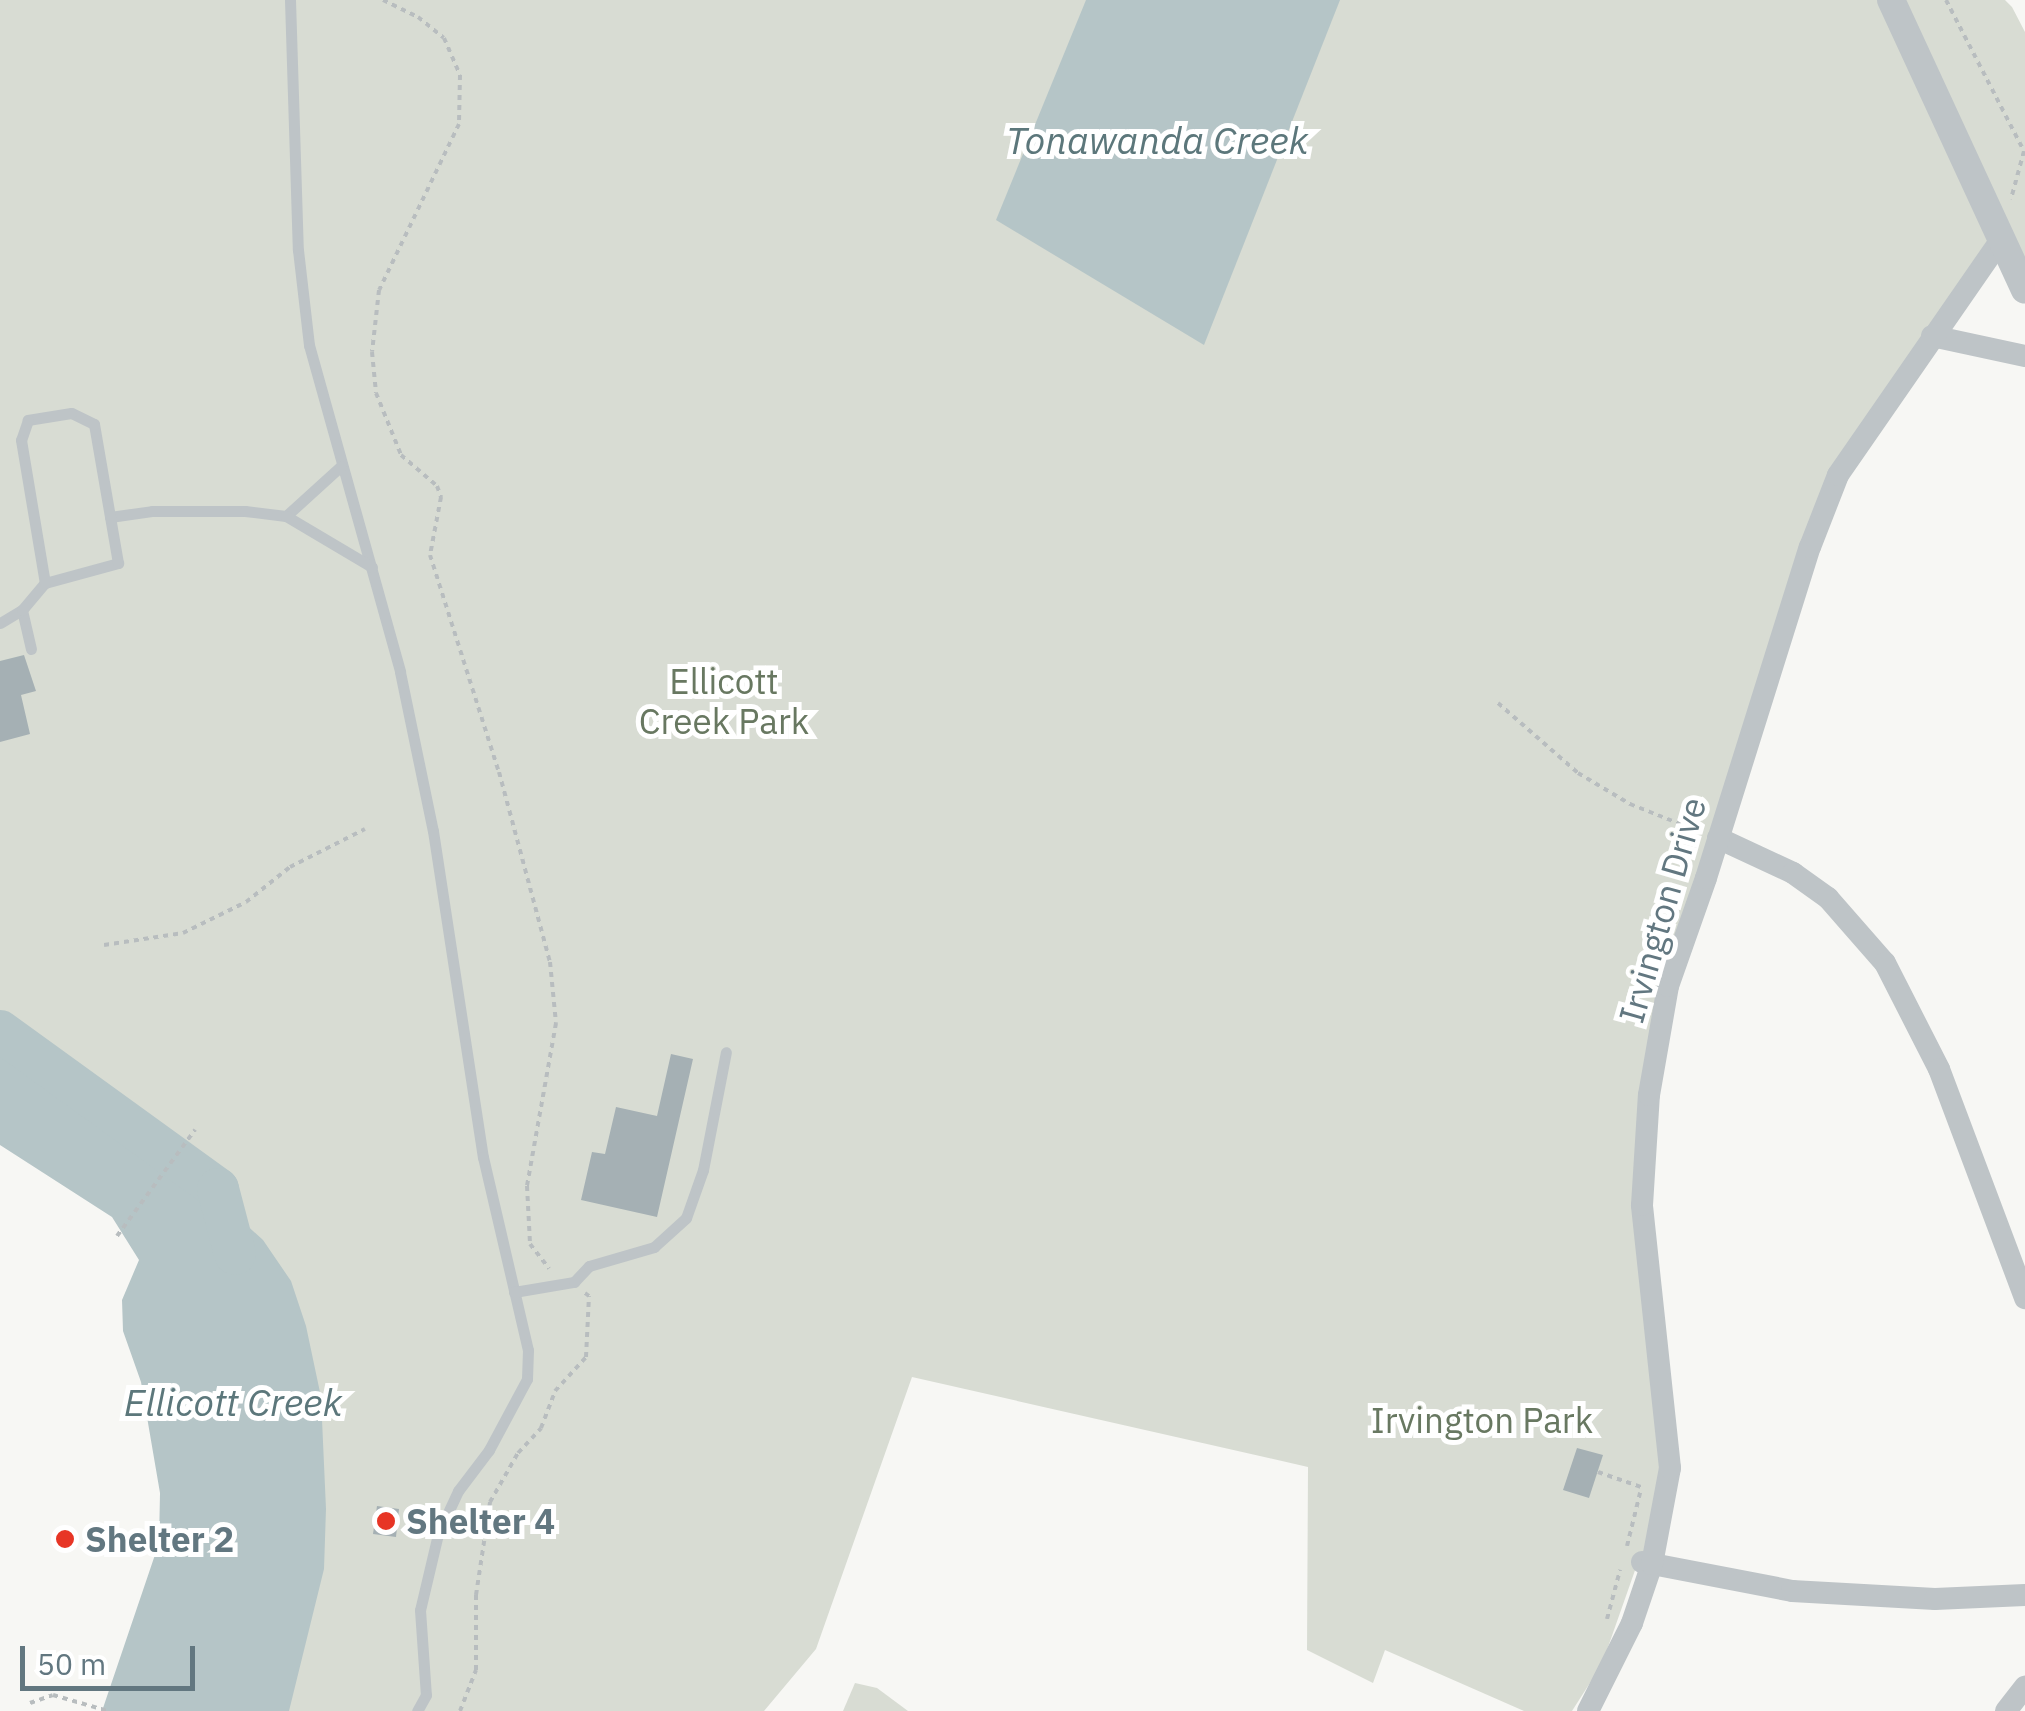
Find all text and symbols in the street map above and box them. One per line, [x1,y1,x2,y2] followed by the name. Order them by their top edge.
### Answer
[1006,117,1308,163] water label: Tonawanda Creek
[639,660,809,742] park label: Ellicott Creek Park
[1610,792,1714,1028] street label: Irvington Drive
[124,1379,342,1425] water label: Ellicott Creek
[1371,1399,1593,1441] park label: Irvington Park
[406,1500,555,1542] place label: Shelter 4
[375,1510,397,1532] marker: Shelter 4
[85,1518,234,1560] place label: Shelter 2
[54,1528,76,1550] marker: Shelter 2
[25,1626,200,1688] scale bar
[37,1644,106,1683] text: 50 m

